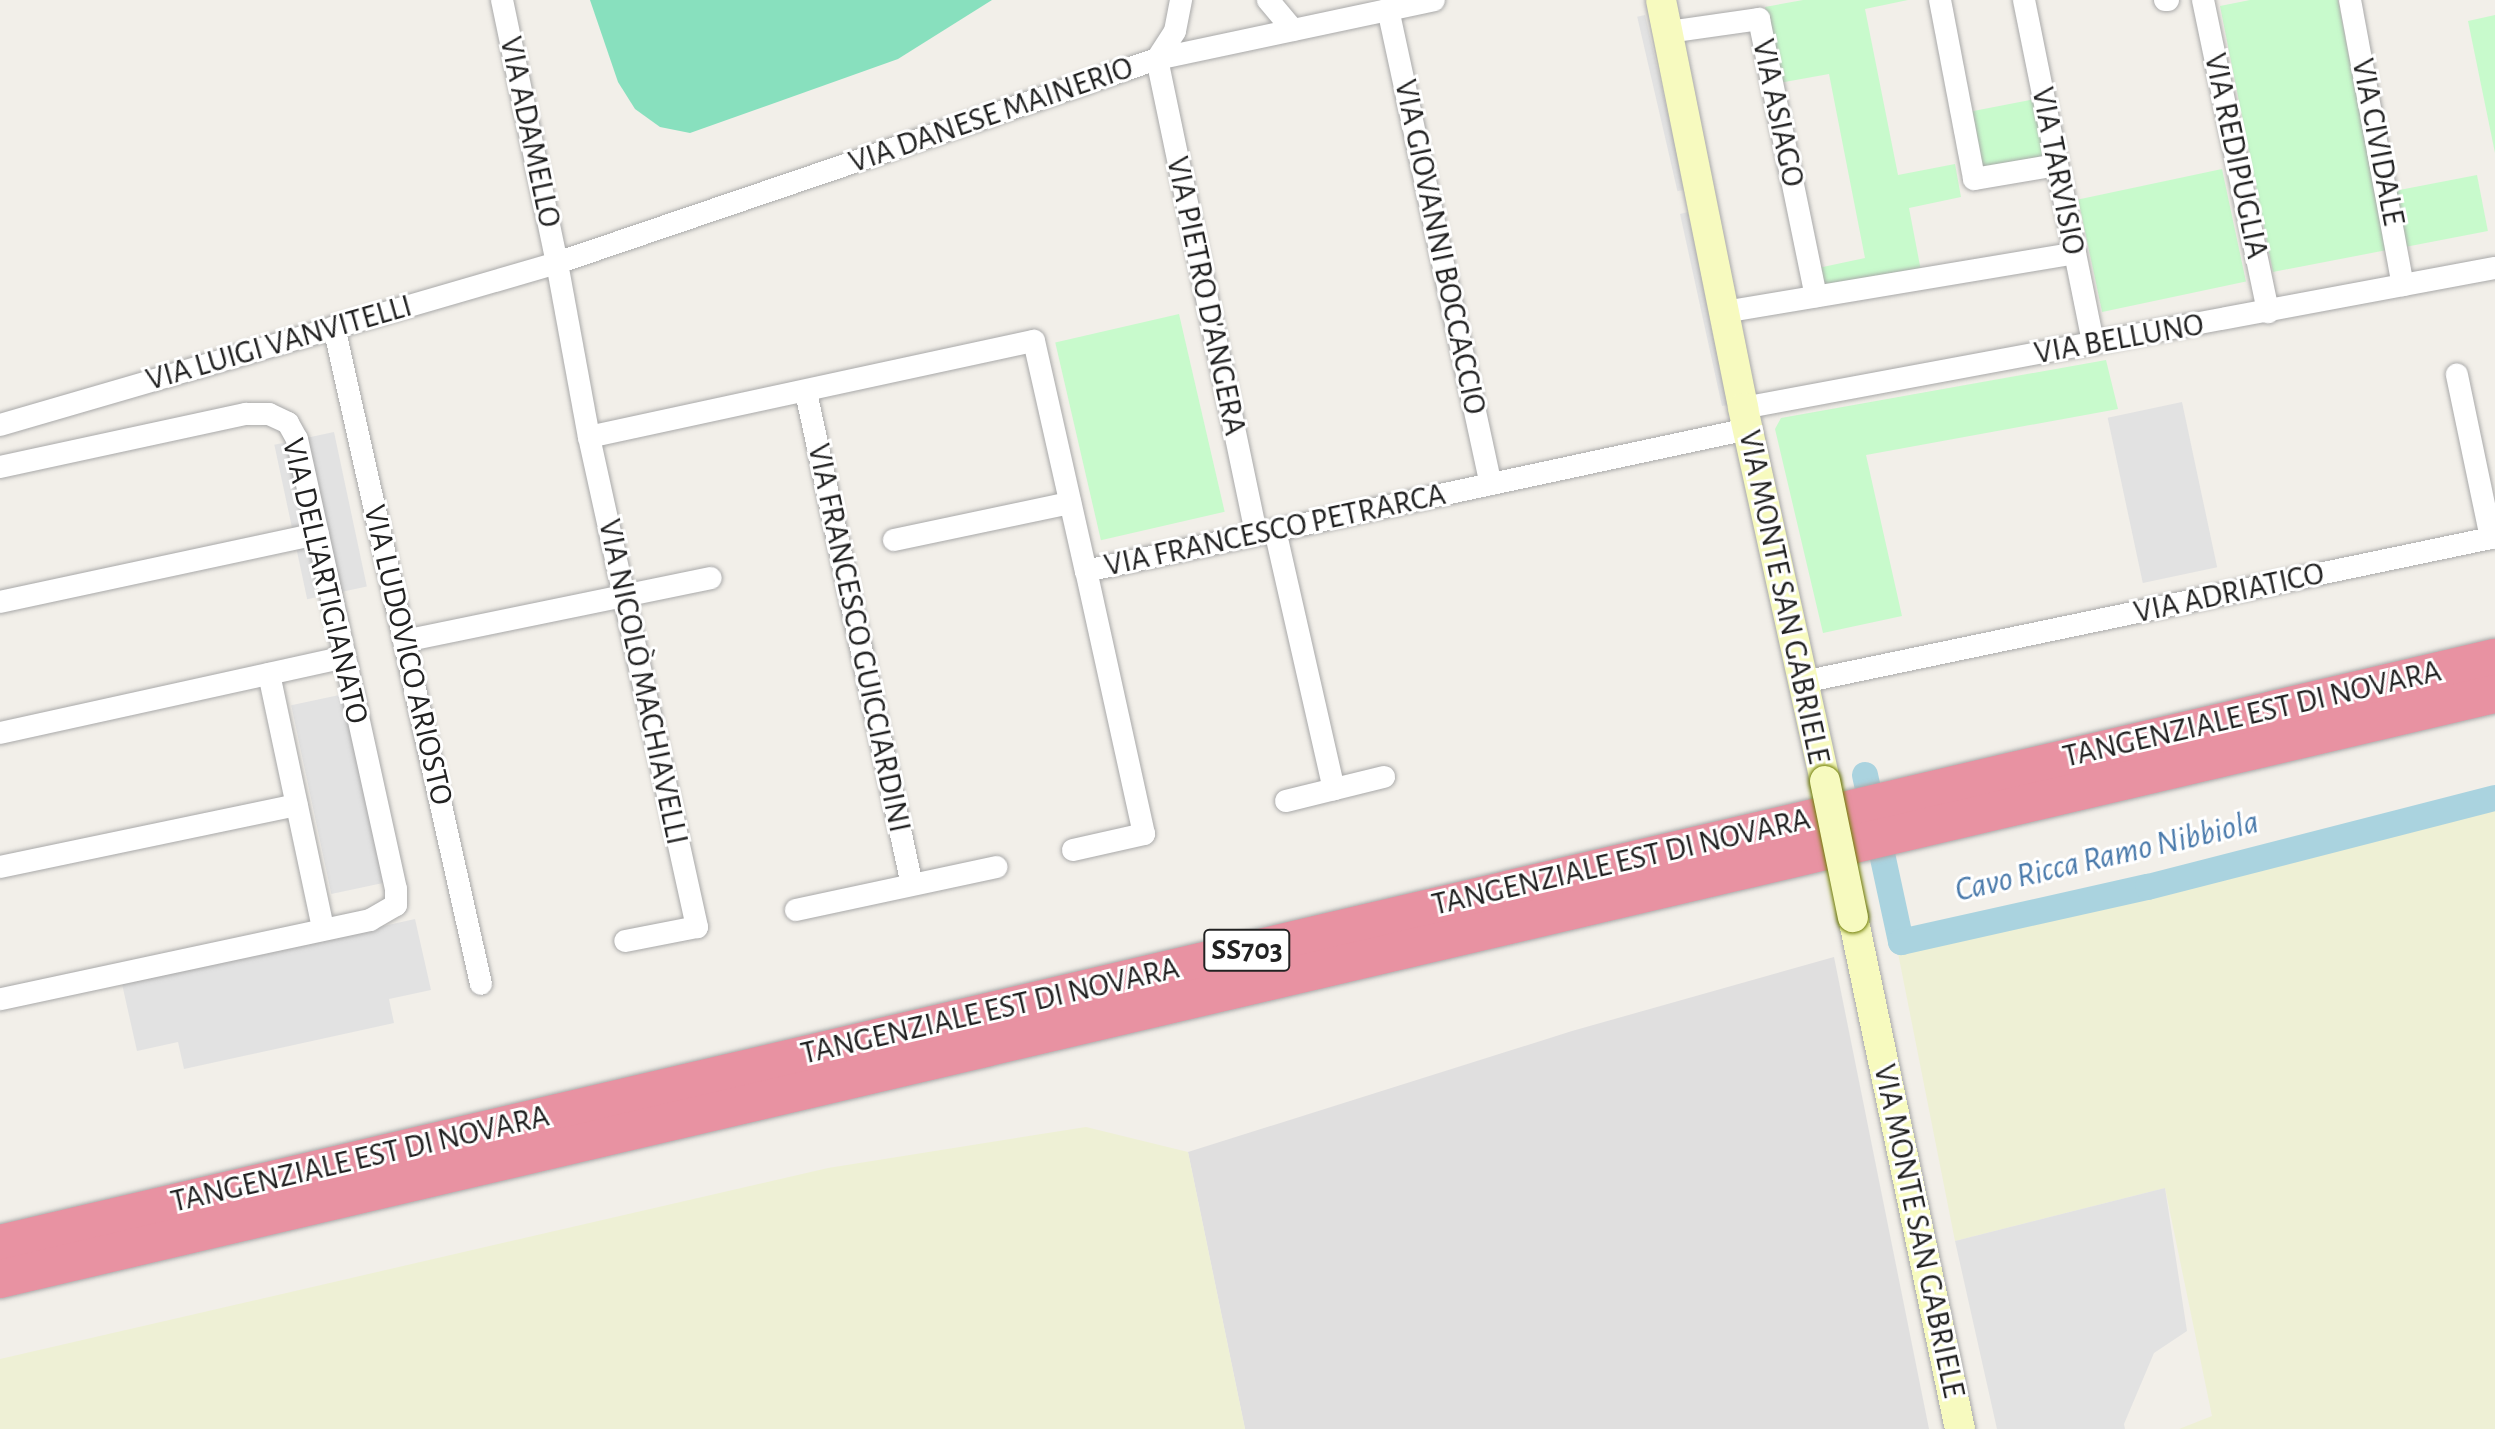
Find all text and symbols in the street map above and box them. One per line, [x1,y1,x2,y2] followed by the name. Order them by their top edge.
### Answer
[491,33,569,231] street label: VIA ADAMELLO
[1744,36,1812,190] street label: VIA ASIAGO
[844,48,1138,182] street label: VIA DANESE MAINERIO
[2195,50,2277,262] street label: VIA REDIPUGLIA
[2343,55,2413,229] street label: VIA CIVIDALE
[1386,76,1494,418] street label: VIA GIOVANNI BOCCACCIO
[2023,84,2093,258] street label: VIA TARVISIO
[1158,153,1254,439] street label: VIA PIETRO D'ANGERA
[142,287,416,399] street label: VIA LUIGI VANVITELLI
[2031,305,2207,373] street label: VIA BELLUNO
[1730,427,1838,767] street label: VIA MONTE SAN GABRIELE
[273,435,377,727] street label: VIA DELL'ARTIGIANATO
[799,440,919,836] street label: VIA FRANCESCO GUICCIARDINI
[1101,475,1449,585] street label: VIA FRANCESCO PETRARCA
[355,501,461,809] street label: VIA LUDOVICO ARIOSTO
[590,516,696,848] street label: VIA NICOLÒ MACHIAVELLI
[2130,554,2328,632] street label: VIA ADRIATICO
[2059,652,2445,776] street label: TANGENZIALE EST DI NOVARA
[1428,800,1814,924] street label: TANGENZIALE EST DI NOVARA
[1951,802,2263,912] water label: Cavo Ricca Ramo Nibbiola
[1203,924,1291,976] road number: SS703
[797,949,1183,1073] street label: TANGENZIALE EST DI NOVARA
[1865,1061,1973,1401] street label: VIA MONTE SAN GABRIELE
[167,1097,553,1221] street label: TANGENZIALE EST DI NOVARA

